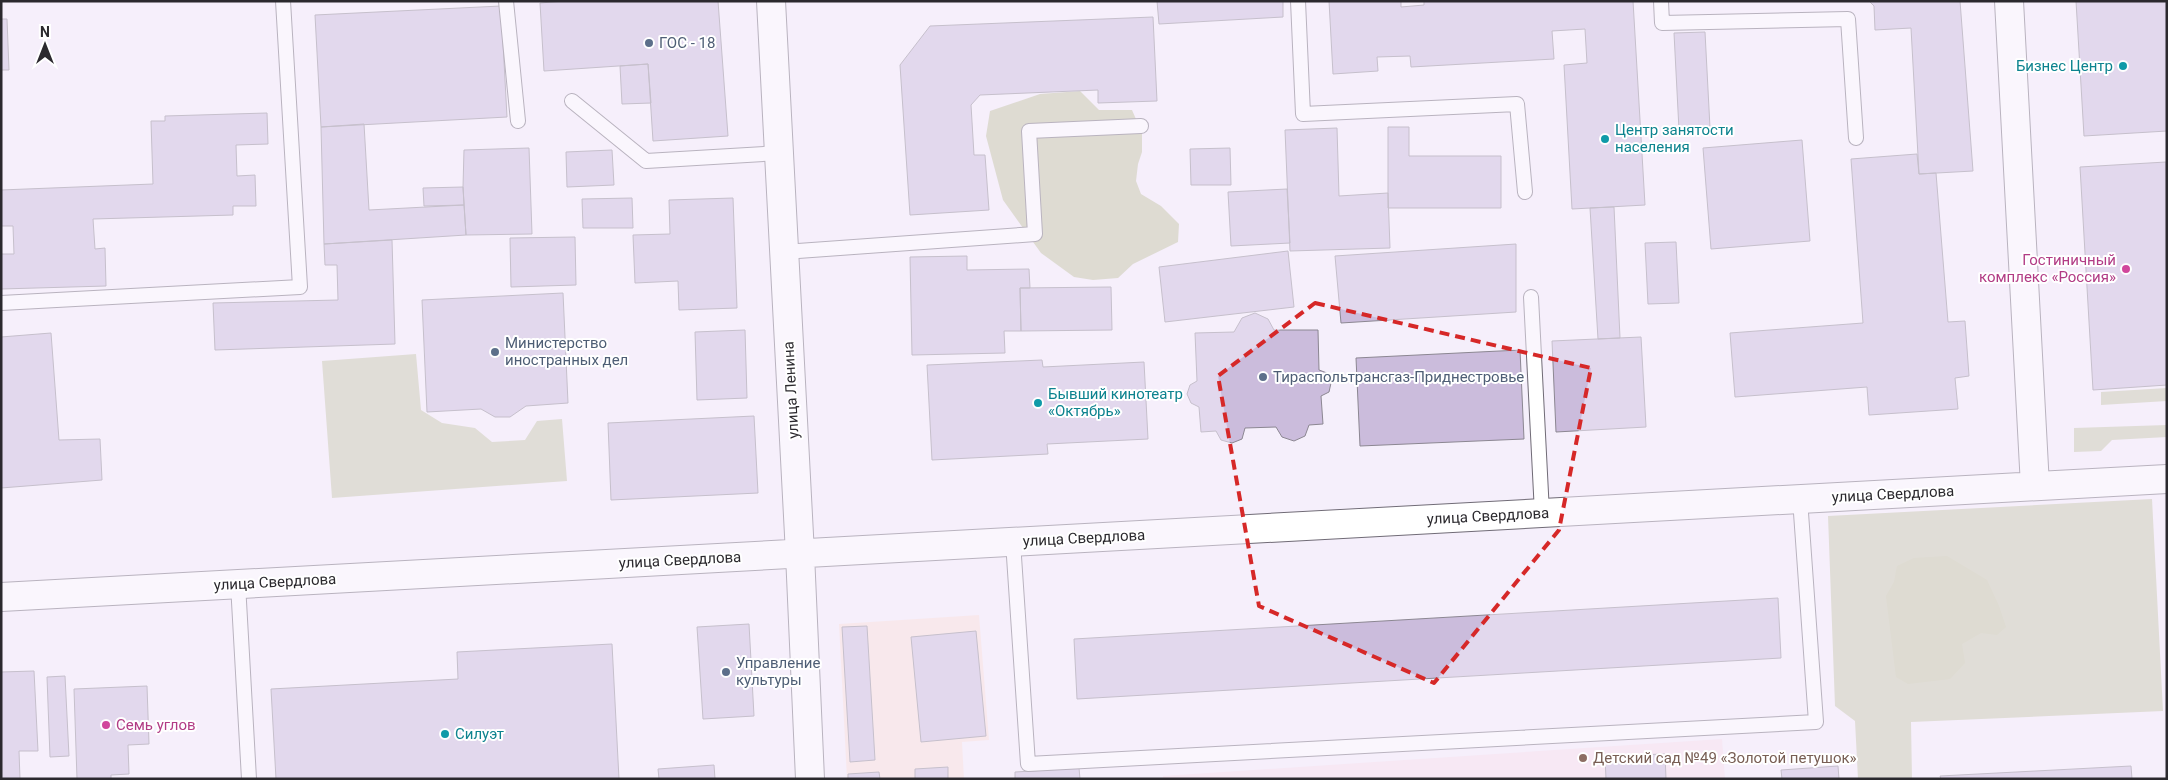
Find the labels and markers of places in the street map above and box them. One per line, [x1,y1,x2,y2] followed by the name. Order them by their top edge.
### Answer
[659,34,715,52] place label: ГОС - 18
[643,37,655,49] marker: ГОС - 18
[2016,57,2113,75] place label: Бизнес Центр
[2117,60,2129,72] marker: Бизнес Центр
[1615,121,1734,156] place label: Центр занятости населения
[1599,133,1611,145] marker: Центр занятости населения
[1979,251,2116,286] place label: Гостиничный комплекс «Россия»
[2120,263,2132,275] marker: Гостиничный комплекс «Россия»
[505,334,628,369] place label: Министерство иностранных дел
[489,346,501,358] marker: Министерство иностранных дел
[1273,368,1524,386] place label: Тираспольтрансгаз-Приднестровье
[1257,371,1269,383] marker: Тираспольтрансгаз-Приднестровье
[1048,385,1183,420] place label: Бывший кинотеатр «Октябрь»
[1032,397,1044,409] marker: Бывший кинотеатр «Октябрь»
[736,654,820,689] place label: Управление культуры
[720,666,732,678] marker: Управление культуры
[116,716,196,734] place label: Семь углов
[100,719,112,731] marker: Семь углов
[455,725,504,743] place label: Силуэт
[439,728,451,740] marker: Силуэт
[1593,749,1857,767] place label: Детский сад №49 «Золотой петушок»
[1577,752,1589,764] marker: Детский сад №49 «Золотой петушок»

